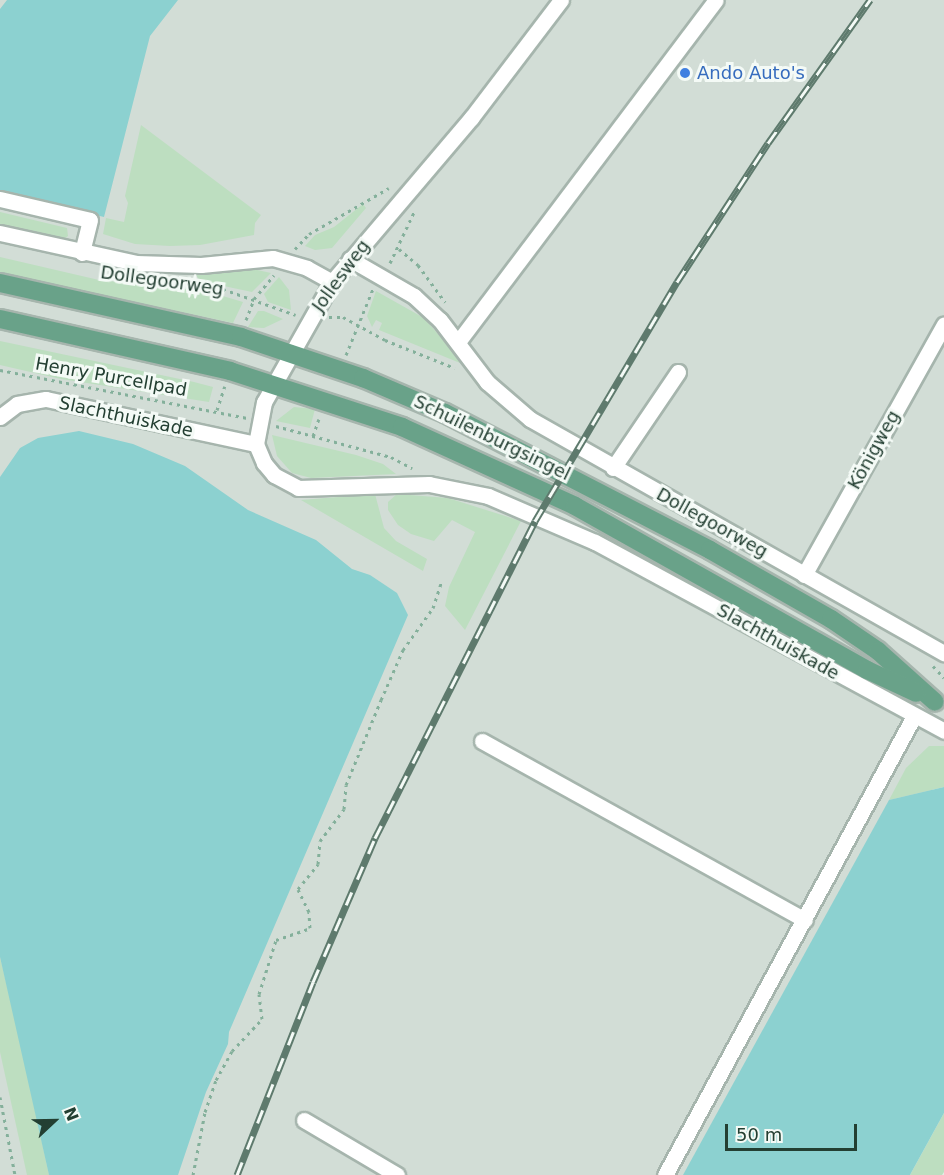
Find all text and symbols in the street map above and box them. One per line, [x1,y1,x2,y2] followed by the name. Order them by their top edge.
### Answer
[697,62,805,84] place label: Ando Auto's
[678,66,692,80] marker: Ando Auto's
[308,236,374,316] street label: Jollesweg
[99,262,225,300] street label: Dollegoorweg
[33,353,189,401] street label: Henry Purcellpad
[410,391,574,485] street label: Schuilenburgsingel
[57,392,195,442] street label: Slachthuiskade
[843,407,905,493] street label: Königweg
[653,483,771,563] street label: Dollegoorweg
[713,599,843,685] street label: Slachthuiskade
[24,1091,84,1151] north arrow
[60,1104,82,1124] text: N
[728,1112,860,1150] scale bar
[736,1124,782,1145] text: 50 m

